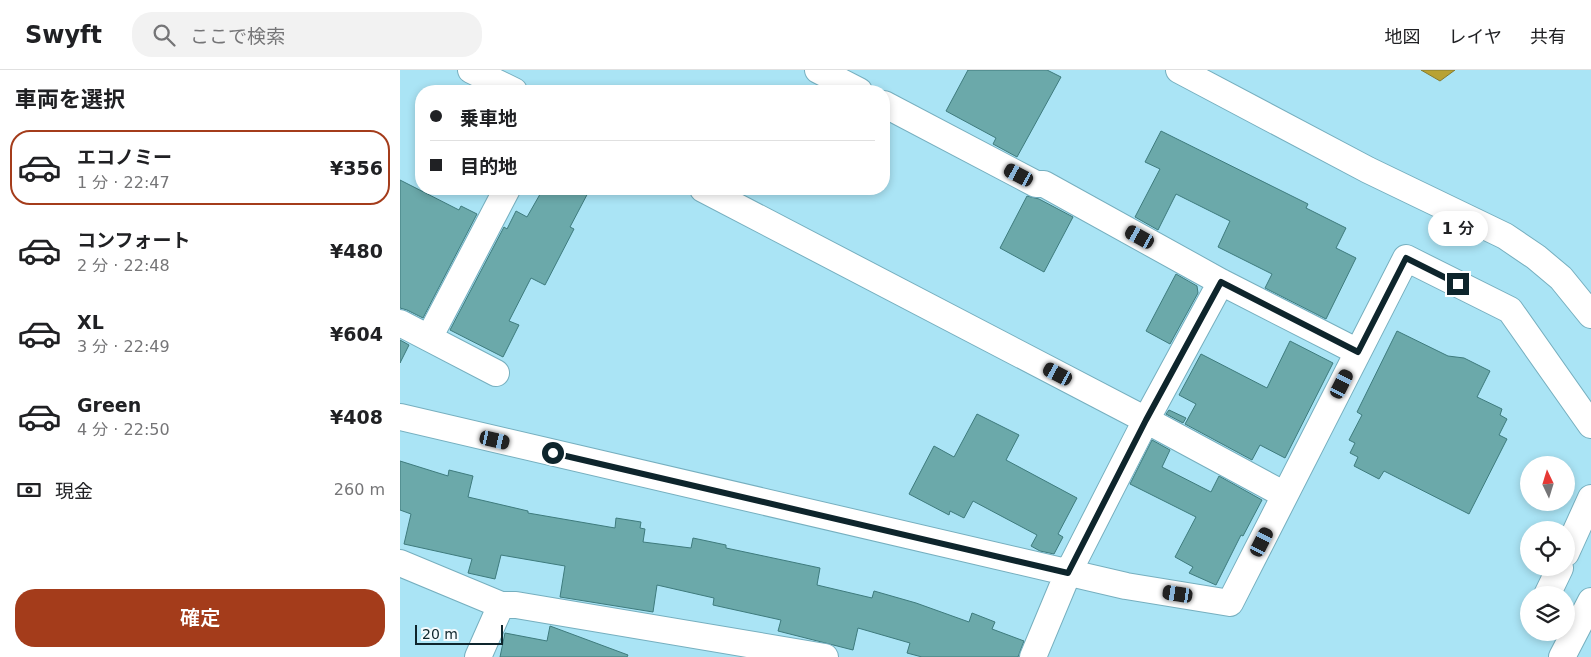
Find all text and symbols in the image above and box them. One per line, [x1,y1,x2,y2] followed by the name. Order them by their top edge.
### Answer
[132,12,482,57] search box
[25,21,102,49] text: Swyft
[150,21,178,49] icon: search
[190,25,285,47] text: ここで検索
[1385,26,1421,47] text: 地図
[1449,26,1502,47] text: レイヤ
[1530,26,1566,47] text: 共有
[15,87,125,112] text: 車両を選択
[460,107,517,129] text: 乗車地
[17,145,62,190] icon: car
[77,146,172,168] text: エコノミー
[460,155,517,177] text: 目的地
[330,157,383,179] text: ¥356
[1002,161,1035,189] car
[77,173,170,192] text: 1 分 · 22:47
[1428,212,1488,246] callout: 1 分
[1442,219,1474,238] text: 1 分
[1123,223,1156,251] car
[17,228,62,273] icon: car
[77,229,190,251] text: コンフォート
[330,240,383,262] text: ¥480
[77,256,170,275] text: 2 分 · 22:48
[1447,273,1469,295] route end
[17,311,62,356] icon: car
[77,311,104,333] text: XL
[330,323,383,345] text: ¥604
[77,337,170,356] text: 3 分 · 22:49
[1041,360,1074,388] car
[1328,367,1355,401] car
[17,394,62,439] icon: car
[77,394,141,416] text: Green
[330,406,383,428] text: ¥408
[77,420,170,439] text: 4 分 · 22:50
[478,429,511,451] car
[542,442,564,464] route start
[1520,456,1575,511] north arrow
[1520,456,1575,641] map controls
[15,476,43,504] icon: cash
[55,480,93,502] text: 現金
[334,480,385,499] text: 260 m
[1520,521,1575,576] button: locate
[1248,525,1275,559] car
[1162,584,1193,604] car
[1520,586,1575,641] button: layers
[15,589,385,647] button: 確定
[415,622,502,645] scale bar
[422,626,458,642] text: 20 m

